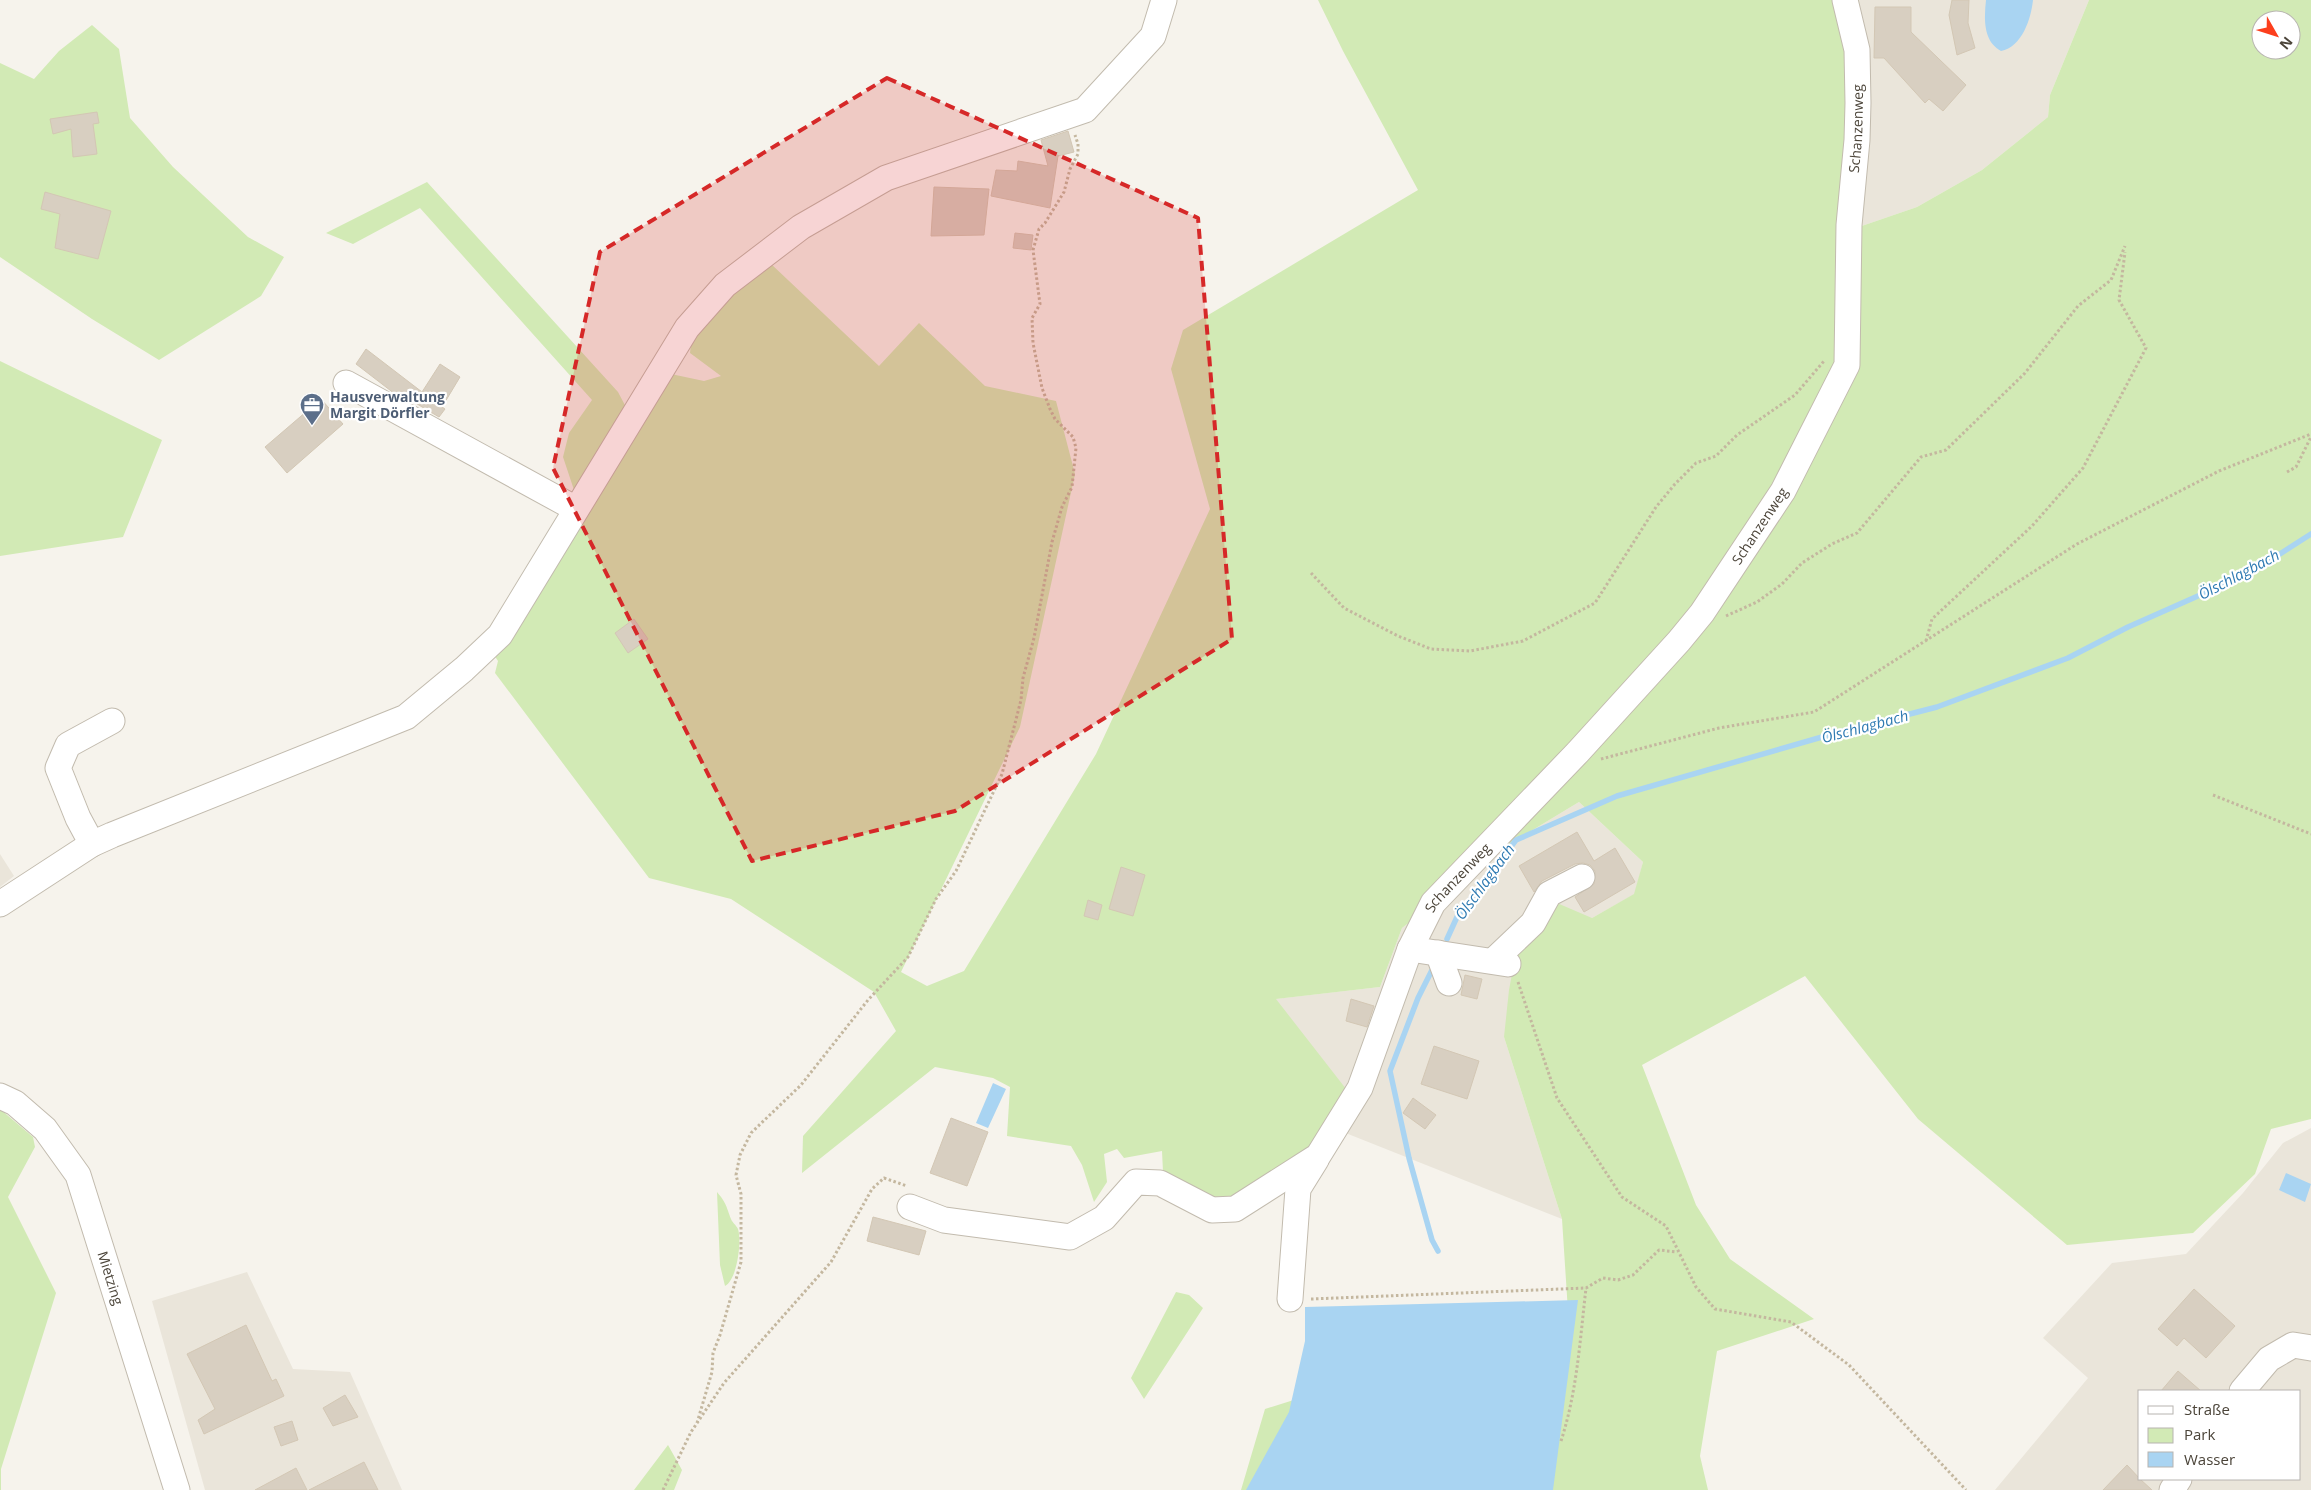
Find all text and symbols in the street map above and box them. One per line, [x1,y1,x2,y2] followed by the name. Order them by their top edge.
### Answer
[2251,10,2301,60] north arrow
[2276,33,2297,54] text: N
[1844,84,1867,174] street label: Schanzenweg
[330,387,445,422] place label: Hausverwaltung Margit Dörfler
[299,392,325,426] office icon: Hausverwaltung Margit Dörfler
[1727,483,1792,568] street label: Schanzenweg
[2194,544,2283,604] water label: Ölschlagbach
[1819,705,1910,747] water label: Ölschlagbach
[1420,838,1495,915] street label: Schanzenweg
[1450,839,1518,923] water label: Ölschlagbach
[94,1249,128,1308] street label: Mietzing
[2138,1390,2301,1480] legend
[2184,1399,2230,1419] text: Straße
[2184,1424,2215,1444] text: Park
[2184,1449,2235,1469] text: Wasser

